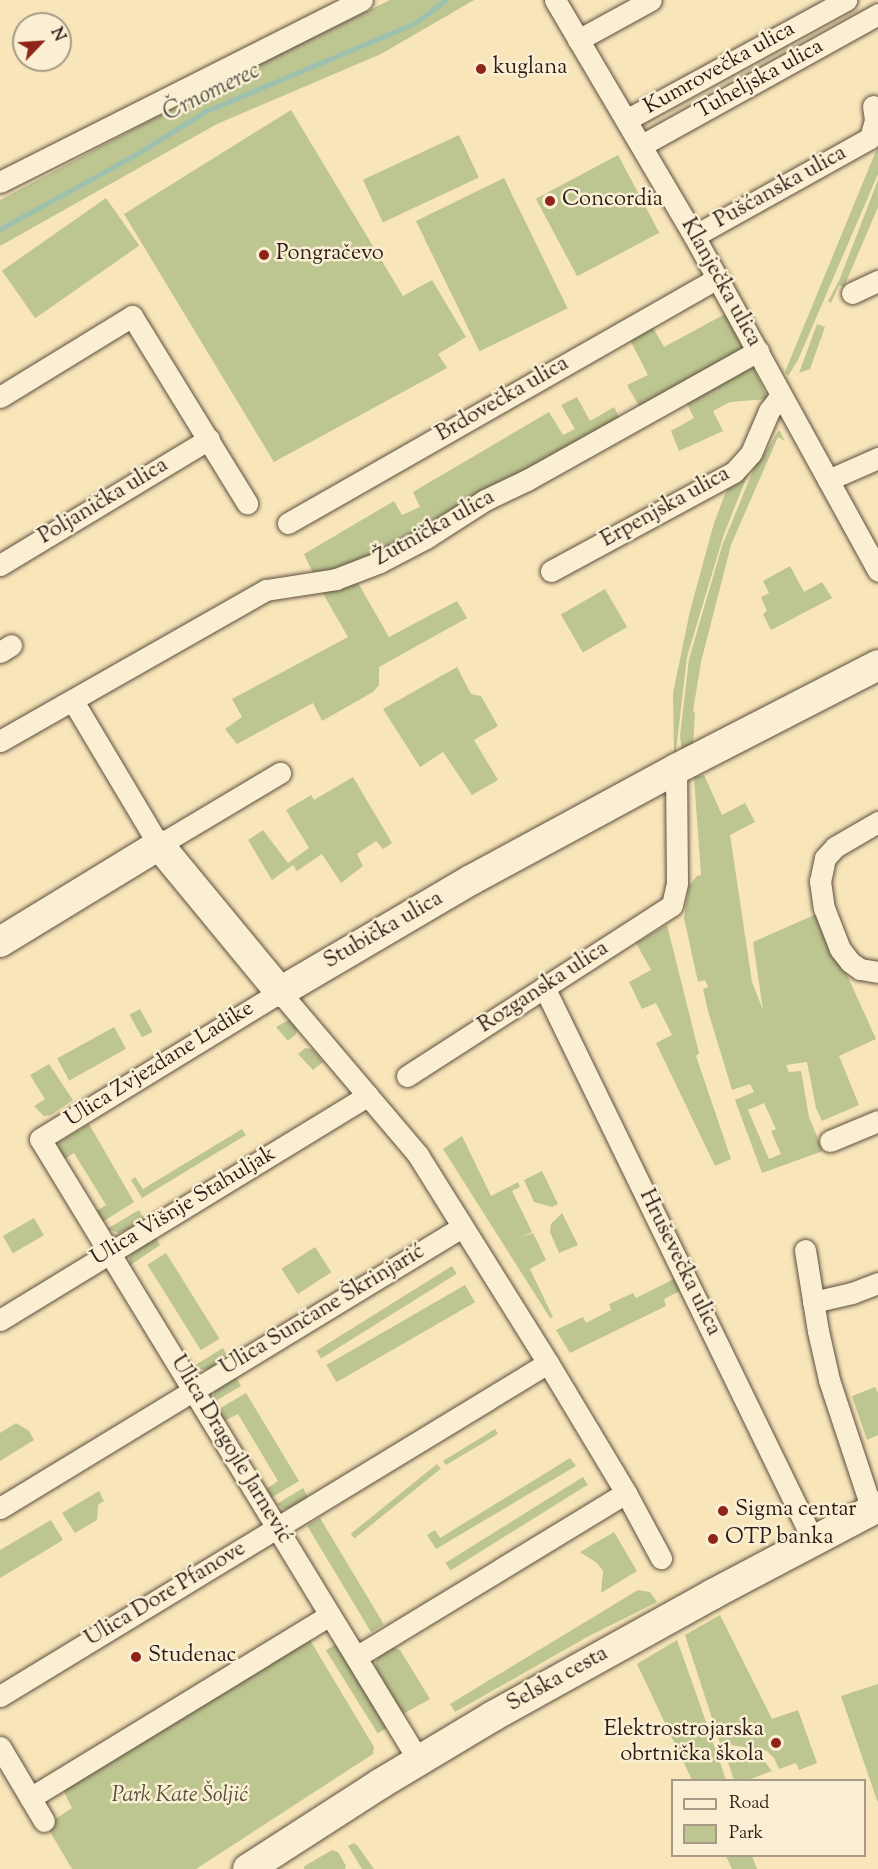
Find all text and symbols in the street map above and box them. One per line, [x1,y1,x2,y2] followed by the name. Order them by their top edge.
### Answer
[12,12,72,72] north arrow
[640,17,800,121] street label: Kumrovečka ulica
[44,24,70,46] text: N
[692,34,828,126] street label: Tuheljska ulica
[493,56,567,82] place label: kuglana
[159,57,265,129] water label: Črnomerec
[474,62,488,76] marker: kuglana
[710,141,852,235] street label: Pušćanska ulica
[562,188,663,214] place label: Concordia
[543,194,557,208] marker: Concordia
[674,214,766,352] street label: Klanječka ulica
[276,242,384,268] place label: Pongračevo
[257,248,271,262] marker: Pongračevo
[432,351,574,449] street label: Brdovečka ulica
[34,453,174,551] street label: Poljanička ulica
[597,462,735,554] street label: Erpenjska ulica
[370,485,500,573] street label: Žutnička ulica
[320,886,448,976] street label: Stubička ulica
[474,936,614,1040] street label: Rozganska ulica
[61,996,259,1134] street label: Ulica Zvjezdane Ladike
[87,1142,281,1272] street label: Ulica Višnje Stahuljak
[632,1185,726,1341] street label: Hruševečka ulica
[216,1240,430,1382] street label: Ulica Sunčane Škrinjarić
[163,1351,297,1549] street label: Ulica Dragojle Jarnević
[735,1498,857,1524] place label: Sigma centar
[716,1504,730,1518] marker: Sigma centar
[725,1526,834,1552] place label: OTP banka
[706,1532,720,1546] marker: OTP banka
[81,1537,251,1653] street label: Ulica Dore Pfanove
[503,1641,613,1719] street label: Selska cesta
[148,1644,237,1670] place label: Studenac
[129,1650,143,1664] marker: Studenac
[604,1717,764,1768] place label: Elektrostrojarska obrtnička škola
[769,1736,783,1750] marker: Elektrostrojarska obrtnička škola
[671,1779,866,1857] legend
[112,1784,248,1810] park label: Park Kate Šoljić
[729,1791,769,1817] text: Road
[729,1821,763,1847] text: Park

